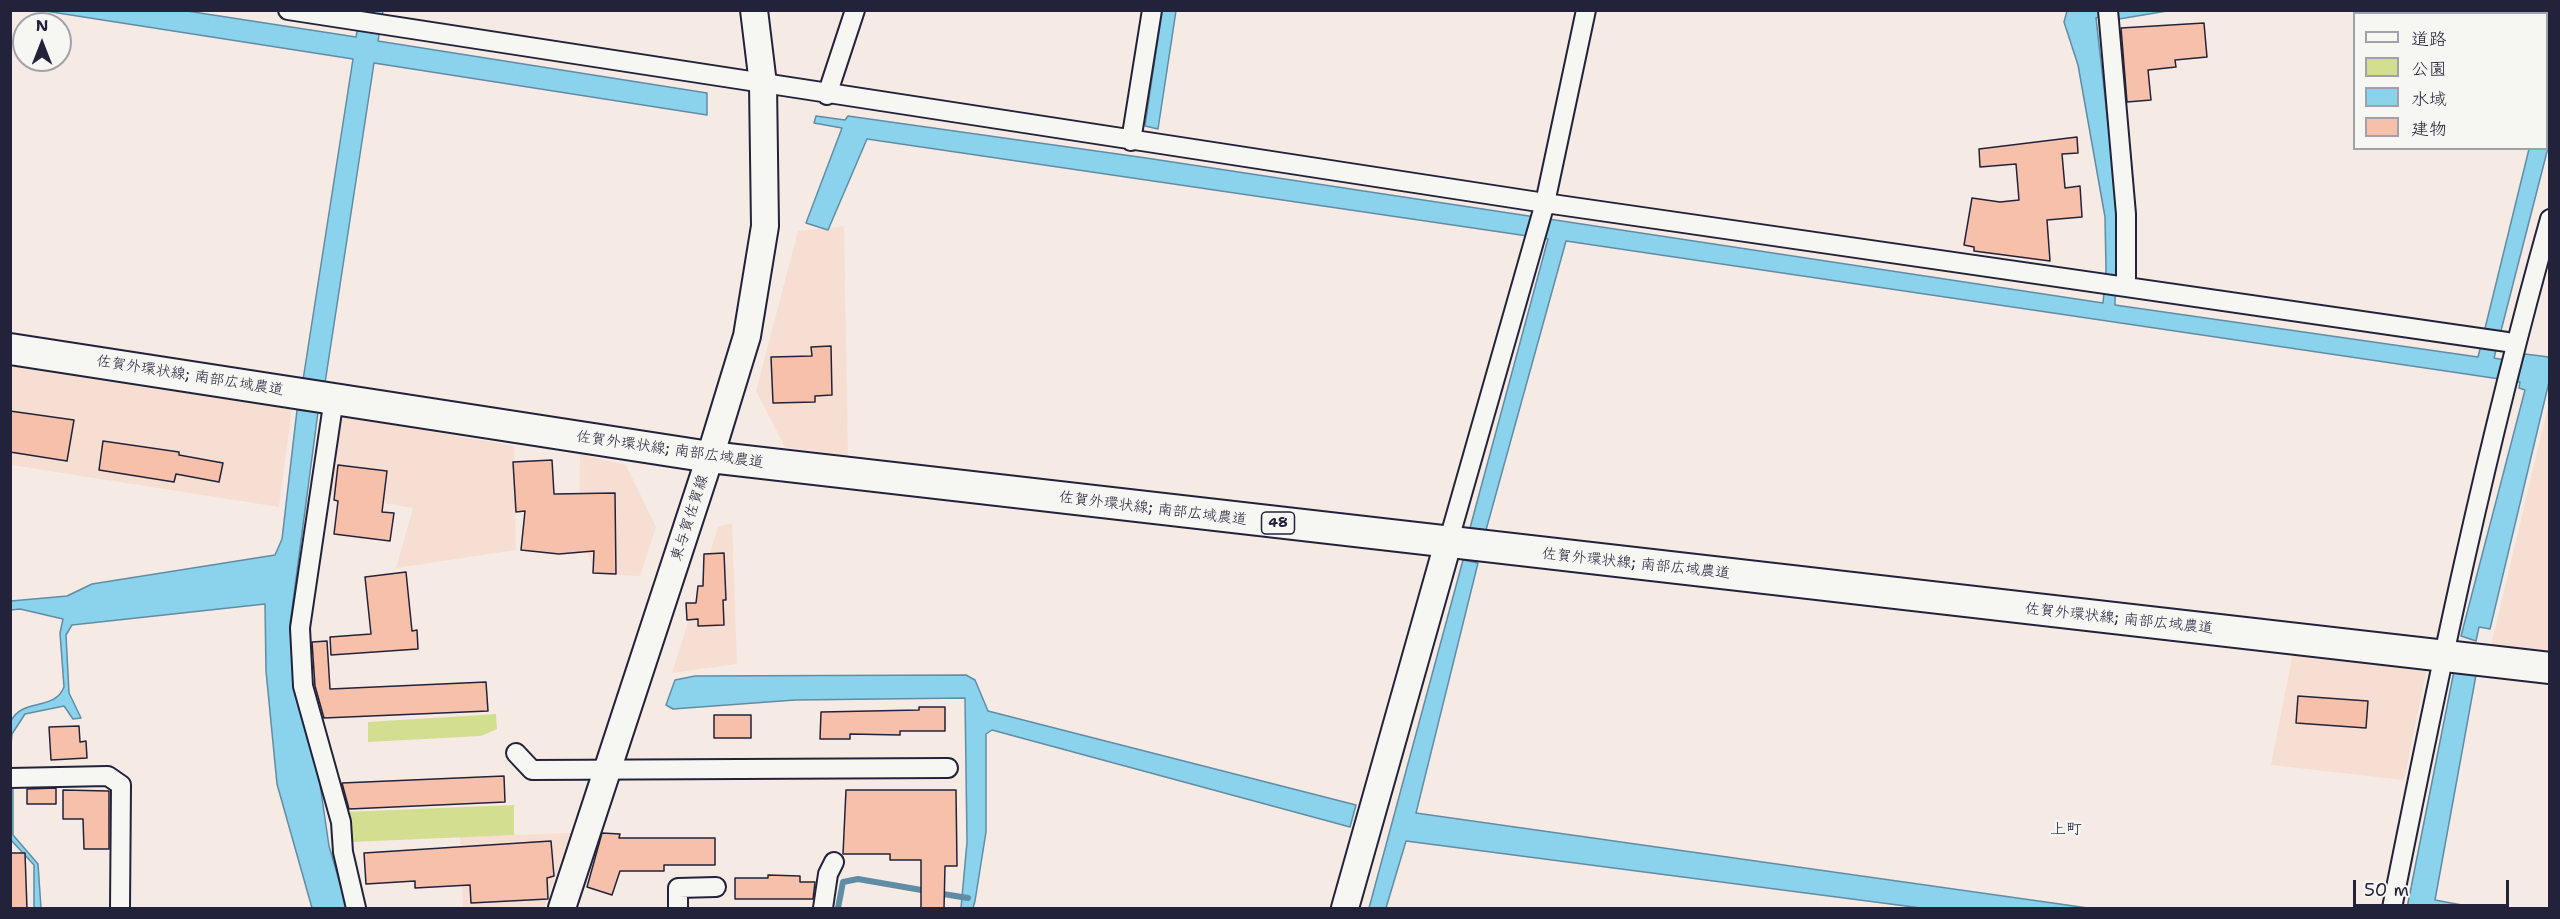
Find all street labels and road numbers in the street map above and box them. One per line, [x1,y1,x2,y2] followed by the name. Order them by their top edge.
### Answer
[95,352,285,400] street label: 佐賀外環状線; 南部広域農道
[575,428,765,472] street label: 佐賀外環状線; 南部広域農道
[668,472,712,564] street label: 東与賀佐賀線
[1058,489,1248,529] street label: 佐賀外環状線; 南部広域農道
[1262,512,1294,534] road number: 48
[1541,545,1731,583] street label: 佐賀外環状線; 南部広域農道
[2024,600,2214,638] street label: 佐賀外環状線; 南部広域農道

